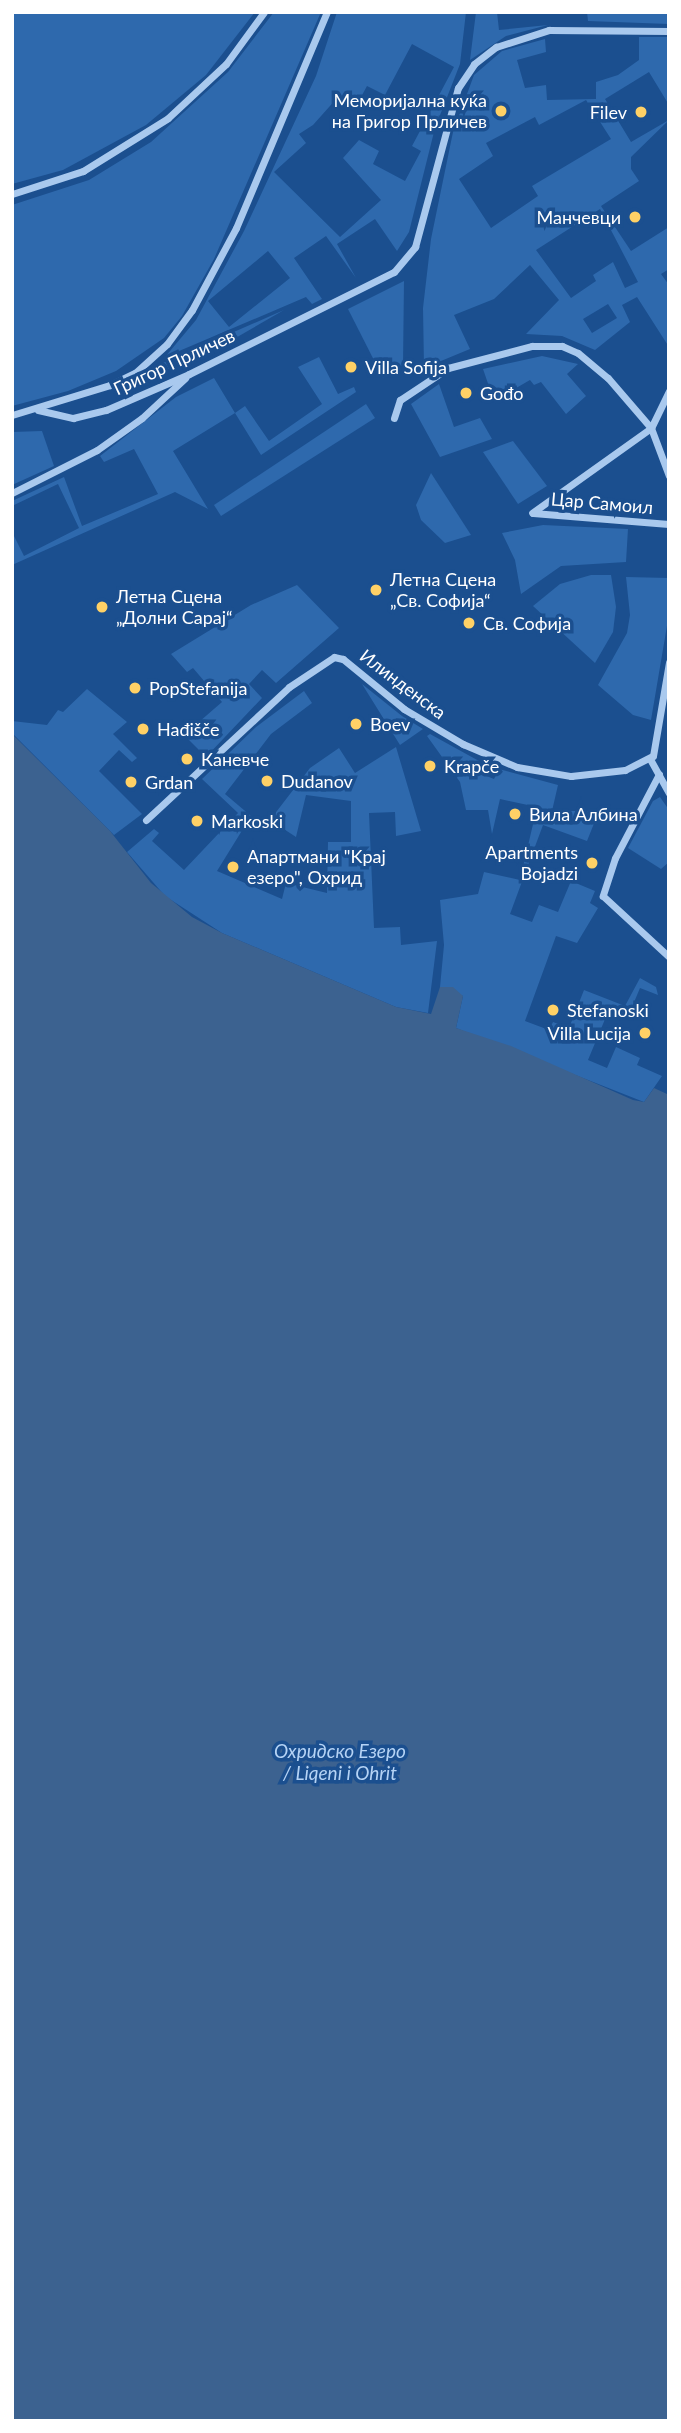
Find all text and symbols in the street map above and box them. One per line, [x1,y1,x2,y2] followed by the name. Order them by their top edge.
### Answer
[332,90,487,132] place label: Меморијална куќа на Григор Прличев
[590,101,627,123] place label: Filev
[493,103,509,119] marker: Меморијална куќа на Григор Прличев
[633,104,649,120] marker: Filev
[537,206,621,228] place label: Манчевци
[627,209,643,225] marker: Манчевци
[110,324,238,400] street label: Григор Прличев
[365,356,447,378] place label: Villa Sofija
[343,359,359,375] marker: Villa Sofija
[480,382,524,404] place label: Gođo
[458,385,474,401] marker: Gođo
[550,488,654,518] street label: Цар Самоил
[390,569,496,612] place label: Летна Сцена „Св. Софија“
[368,582,384,598] marker: Летна Сцена „Св. Софија“
[116,586,233,628] place label: Летна Сцена „Долни Сарај“
[94,599,110,615] marker: Летна Сцена „Долни Сарај“
[483,612,571,634] place label: Св. Софија
[461,615,477,631] marker: Св. Софија
[356,645,450,723] street label: Илинденска
[149,677,247,699] place label: PopStefanija
[127,680,143,696] marker: PopStefanija
[370,713,410,735] place label: Boev
[348,716,364,732] marker: Boev
[157,718,220,740] place label: Hađišče
[135,721,151,737] marker: Hađišče
[201,748,269,770] place label: Каневче
[179,751,195,767] marker: Каневче
[444,755,499,777] place label: Krapče
[422,758,438,774] marker: Krapče
[281,770,353,792] place label: Dudanov
[145,771,193,793] place label: Grdan
[259,773,275,789] marker: Dudanov
[123,774,139,790] marker: Grdan
[529,803,638,825] place label: Вила Албина
[507,806,523,822] marker: Вила Албина
[211,810,283,832] place label: Markoski
[189,813,205,829] marker: Markoski
[485,842,578,884] place label: Apartments Bojadzi
[247,846,386,888] place label: Апартмани "Kрај eзеро", Охрид
[584,855,600,871] marker: Apartments Bojadzi
[225,859,241,875] marker: Апартмани "Kрај eзеро", Охрид
[567,999,649,1021] place label: Stefanoski
[545,1002,561,1018] marker: Stefanoski
[547,1022,631,1044] place label: Villa Lucija
[637,1025,653,1041] marker: Villa Lucija
[274,1740,406,1784] water label: Охридско Езеро / Liqeni i Ohrit

